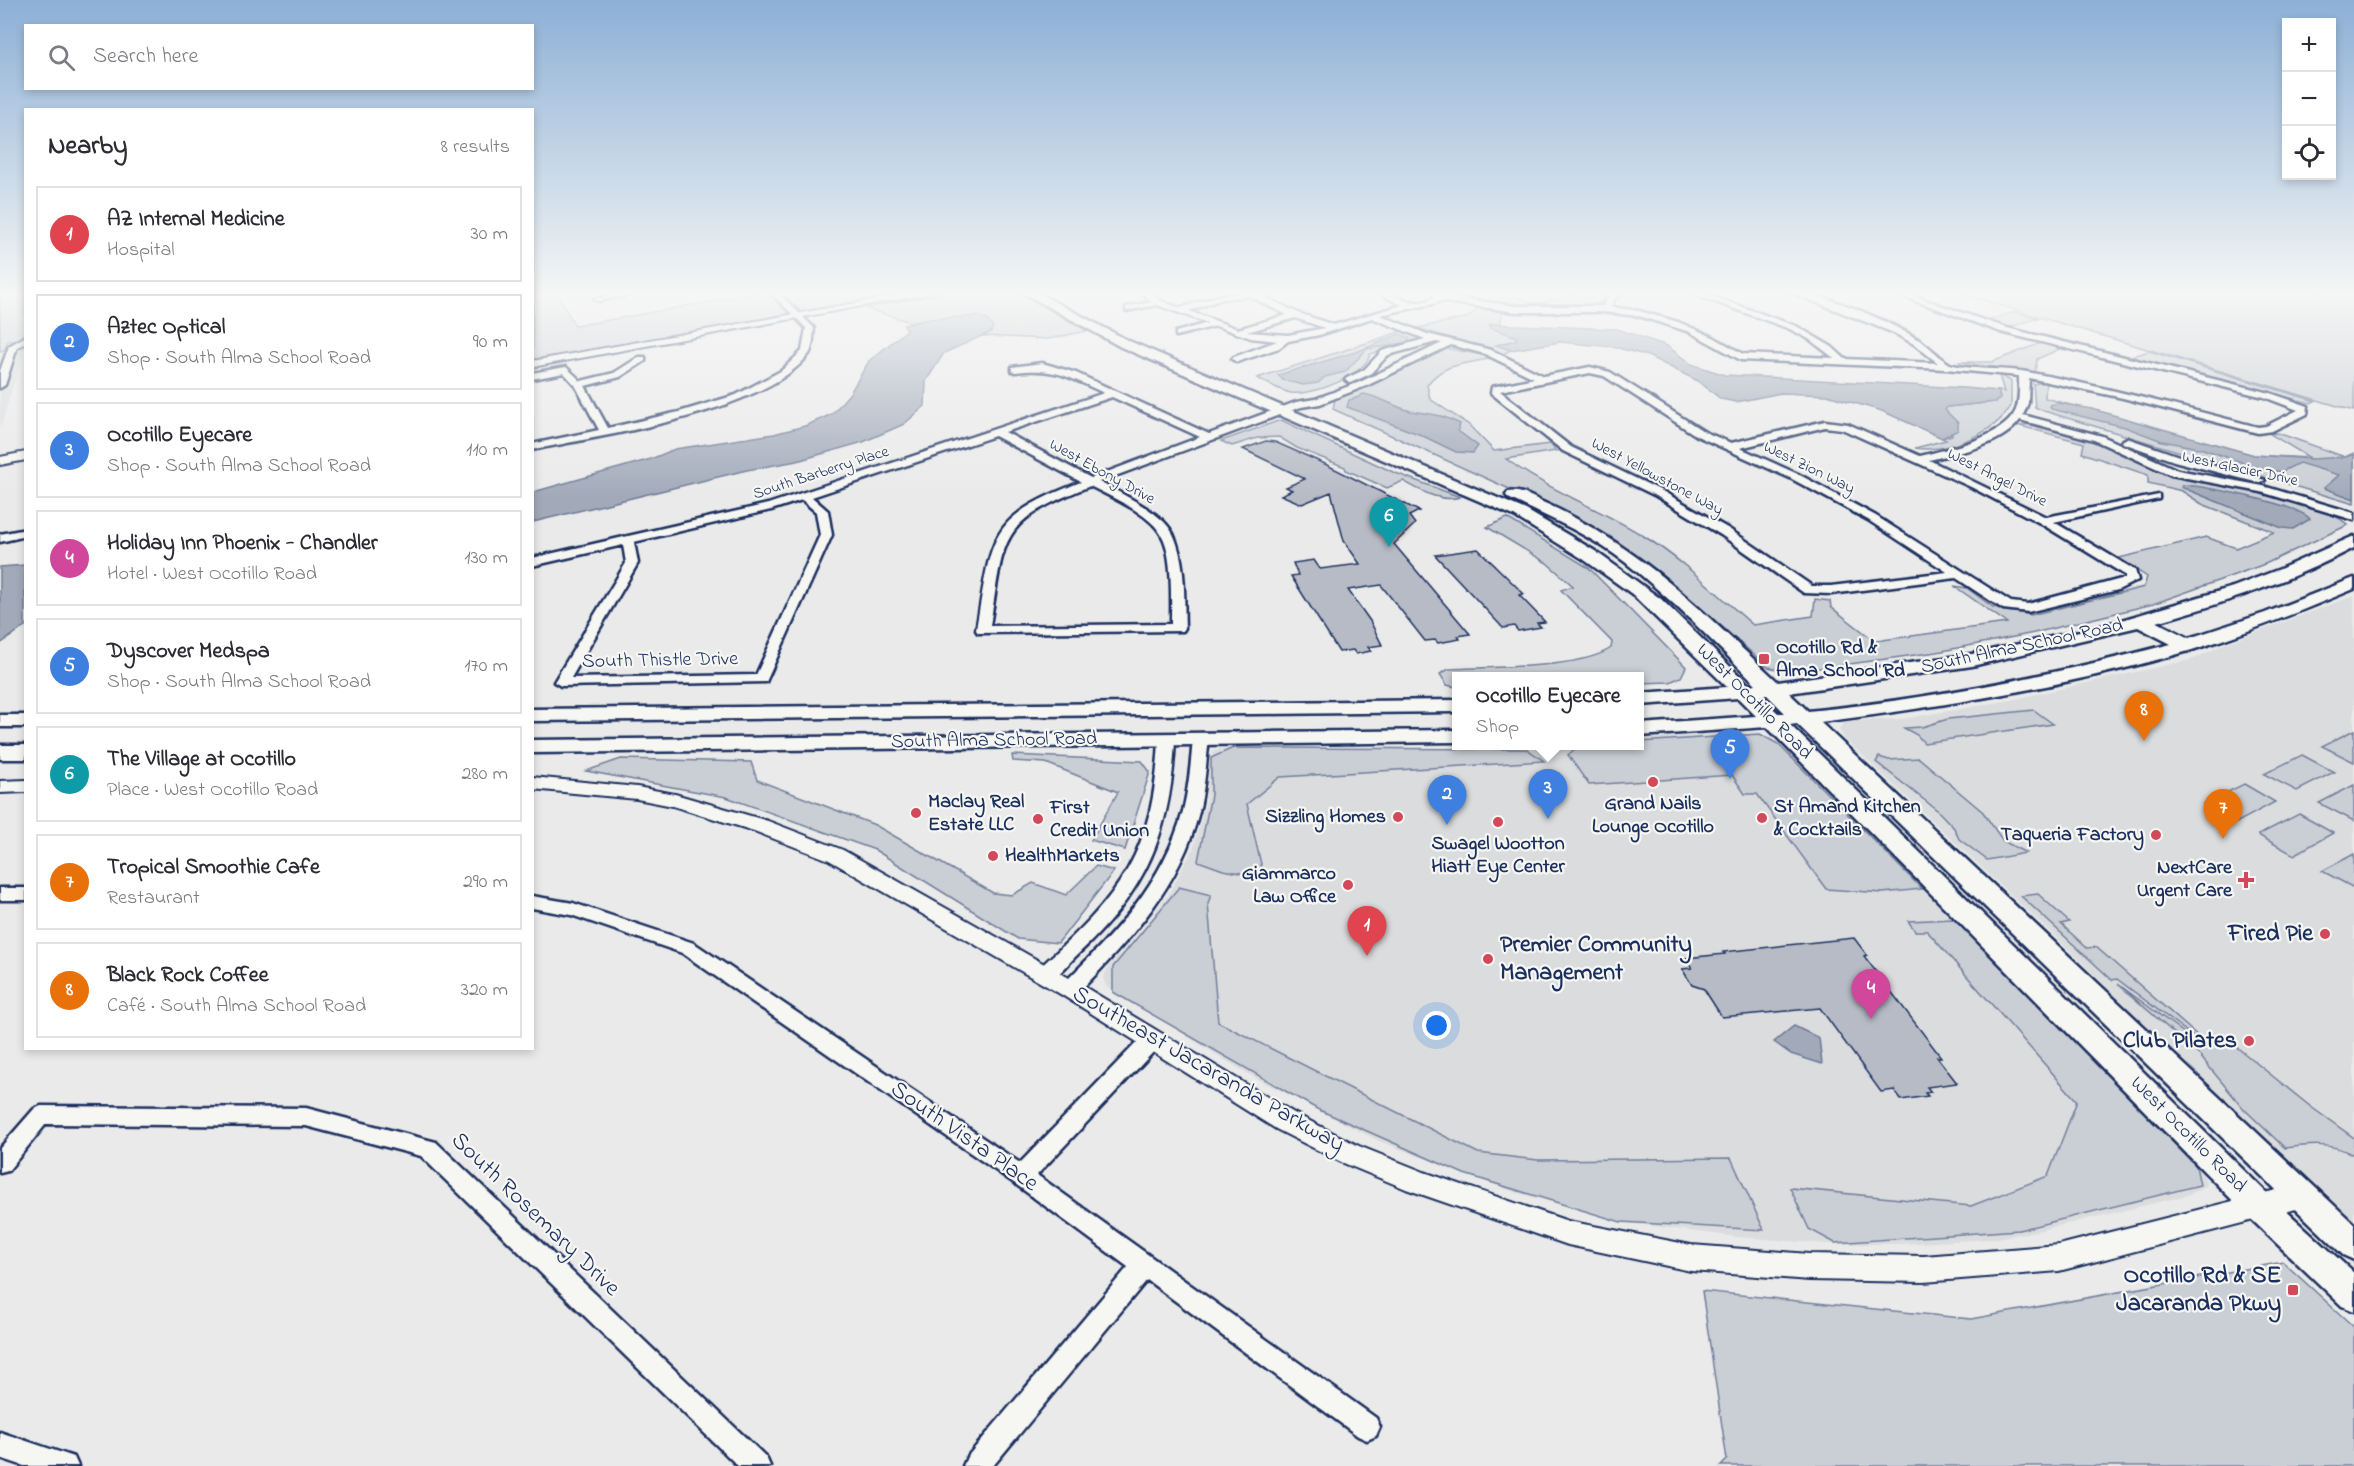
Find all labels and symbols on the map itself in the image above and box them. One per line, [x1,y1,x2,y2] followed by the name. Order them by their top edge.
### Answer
[1587,432,1727,522] street label: West Yellowstone Way
[1045,433,1160,511] street label: West Ebony Drive
[1759,435,1859,501] street label: West Zion Way
[750,439,893,506] street label: South Barberry Place
[1943,442,2052,514] street label: West Angel Drive
[2180,445,2301,493] street label: West Glacier Drive
[1370,498,1408,547] pin: 6
[1918,611,2126,683] street label: South Alma School Road
[1776,634,1906,686] place label: Ocotillo Rd & Alma School Rd
[1689,637,1819,767] street label: West Ocotillo Road
[582,645,738,677] street label: South Thistle Drive
[1757,652,1771,666] marker: Ocotillo Rd & Alma School Rd
[2124,692,2164,741] pin: 8
[891,725,1097,757] street label: South Alma School Road
[1710,730,1750,779] pin: 5
[1528,770,1568,819] pin: 3
[1646,775,1660,789] marker: Grand Nails Lounge Ocotillo
[1428,776,1466,825] pin: 2
[928,788,1024,840] place label: Maclay Real Estate LLC
[1592,790,1714,843] place label: Grand Nails Lounge Ocotillo
[2204,790,2242,839] pin: 7
[1773,793,1921,845] place label: St Amand Kitchen & Cocktails
[1049,794,1149,846] place label: First Credit Union
[1265,803,1386,833] place label: Sizzling Homes
[909,806,923,820] marker: Maclay Real Estate LLC
[1391,810,1405,824] marker: Sizzling Homes
[1755,811,1769,825] marker: St Amand Kitchen & Cocktails
[1031,812,1045,826] marker: First Credit Union
[1491,815,1505,829] marker: Swagel Wootton Hiatt Eye Center
[2000,821,2144,851] place label: Taqueria Factory
[2149,828,2163,842] marker: Taqueria Factory
[1431,830,1565,883] place label: Swagel Wootton Hiatt Eye Center
[1005,842,1120,871] place label: HealthMarkets
[986,849,1000,863] marker: HealthMarkets
[2137,854,2233,907] place label: NextCare Urgent Care
[1242,860,1337,912] place label: Giammarco Law Office
[2237,871,2255,889] marker: NextCare Urgent Care
[1341,878,1355,892] marker: Giammarco Law Office
[1348,906,1386,956] pin: 1
[2227,917,2314,952] place label: Fired Pie
[2318,927,2332,941] marker: Fired Pie
[1500,928,1692,992] place label: Premier Community Management
[1481,952,1495,966] marker: Premier Community Management
[1852,970,1890,1019] pin: 4
[1065,977,1351,1163] street label: Southeast Jacaranda Parkway
[1422,1011,1451,1040] your location
[2123,1024,2237,1059] place label: Club Pilates
[2242,1034,2256,1048] marker: Club Pilates
[2123,1070,2253,1200] street label: West Ocotillo Road
[883,1073,1045,1201] street label: South Vista Place
[442,1125,628,1306] street label: South Rosemary Drive
[2116,1259,2281,1323] place label: Ocotillo Rd & SE Jacaranda Pkwy
[2286,1283,2300,1297] marker: Ocotillo Rd & SE Jacaranda Pkwy

